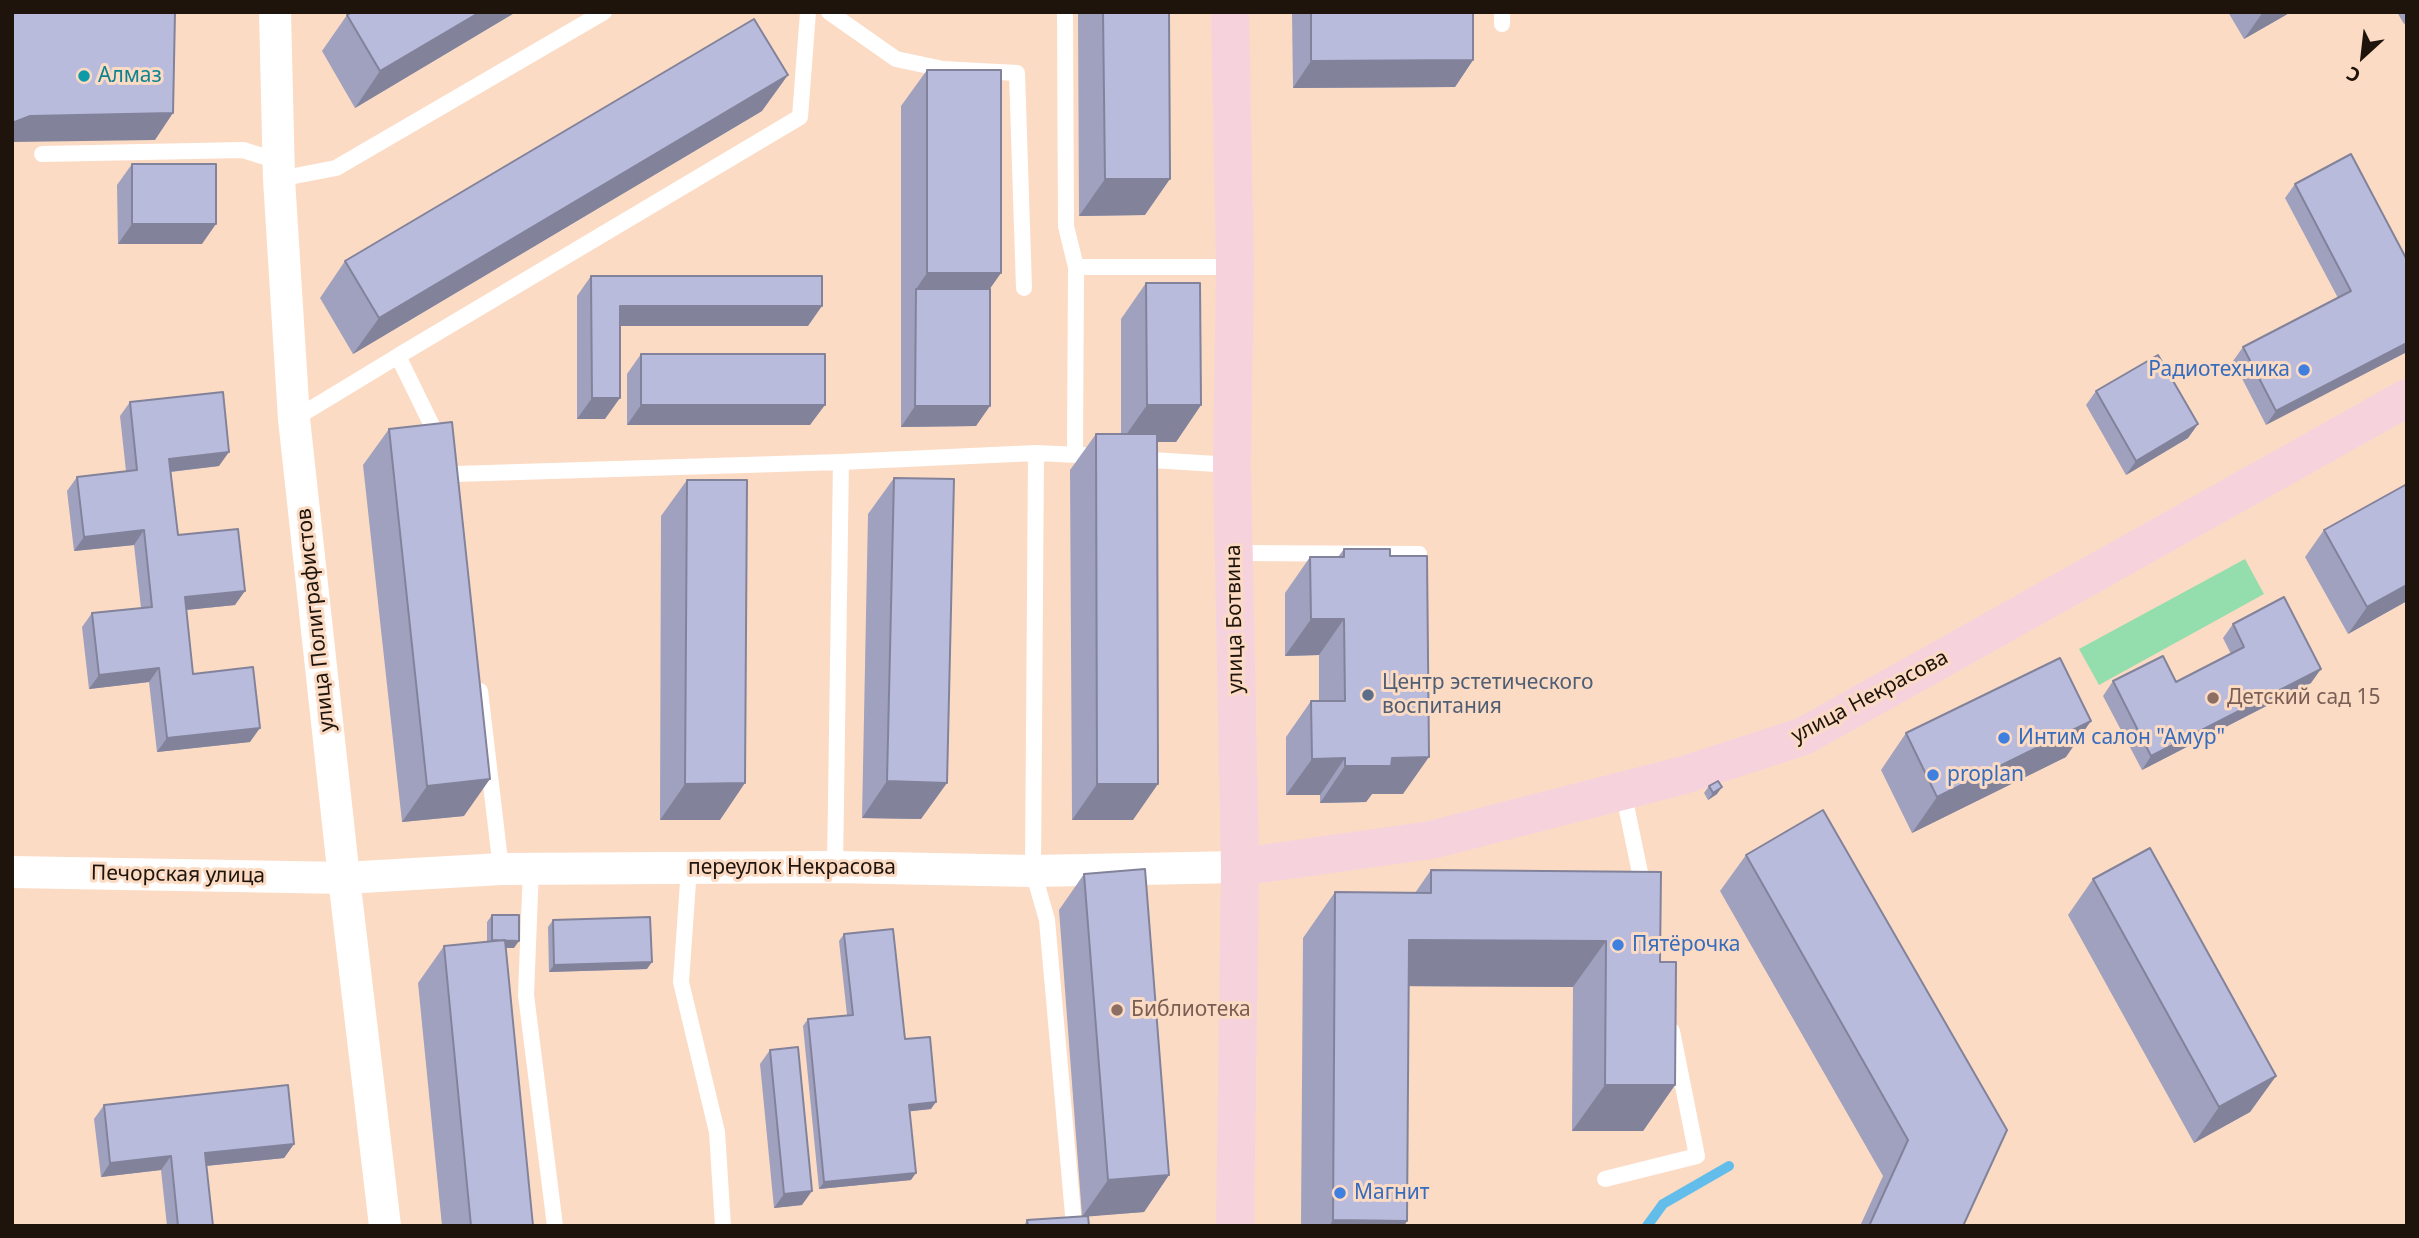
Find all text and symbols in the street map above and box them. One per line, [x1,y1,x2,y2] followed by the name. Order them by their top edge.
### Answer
[2328,21,2398,91] north arrow
[2342,60,2365,89] text: С
[98,63,162,89] place label: Алмаз
[76,68,92,84] marker: Алмаз
[2148,357,2290,383] place label: Радиотехника
[2296,362,2312,378] marker: Радиотехника
[292,507,340,733] street label: улица Полиграфистов
[1221,544,1249,694] street label: улица Ботвина
[1787,645,1953,749] street label: улица Некрасова
[1382,670,1593,720] place label: Центр эстетического воспитания
[2227,685,2381,711] place label: Детский сад 15
[1360,687,1376,703] marker: Центр эстетического воспитания
[2205,690,2221,706] marker: Детский сад 15
[2018,725,2225,751] place label: Интим салон "Амур"
[1996,730,2012,746] marker: Интим салон "Амур"
[1947,762,2024,788] place label: proplan
[1925,767,1941,783] marker: proplan
[688,855,896,881] street label: переулок Некрасова
[91,861,265,889] street label: Печорская улица
[1632,932,1740,958] place label: Пятёрочка
[1610,937,1626,953] marker: Пятёрочка
[1131,997,1251,1023] place label: Библиотека
[1109,1002,1125,1018] marker: Библиотека
[1354,1180,1430,1206] place label: Магнит
[1332,1185,1348,1201] marker: Магнит

